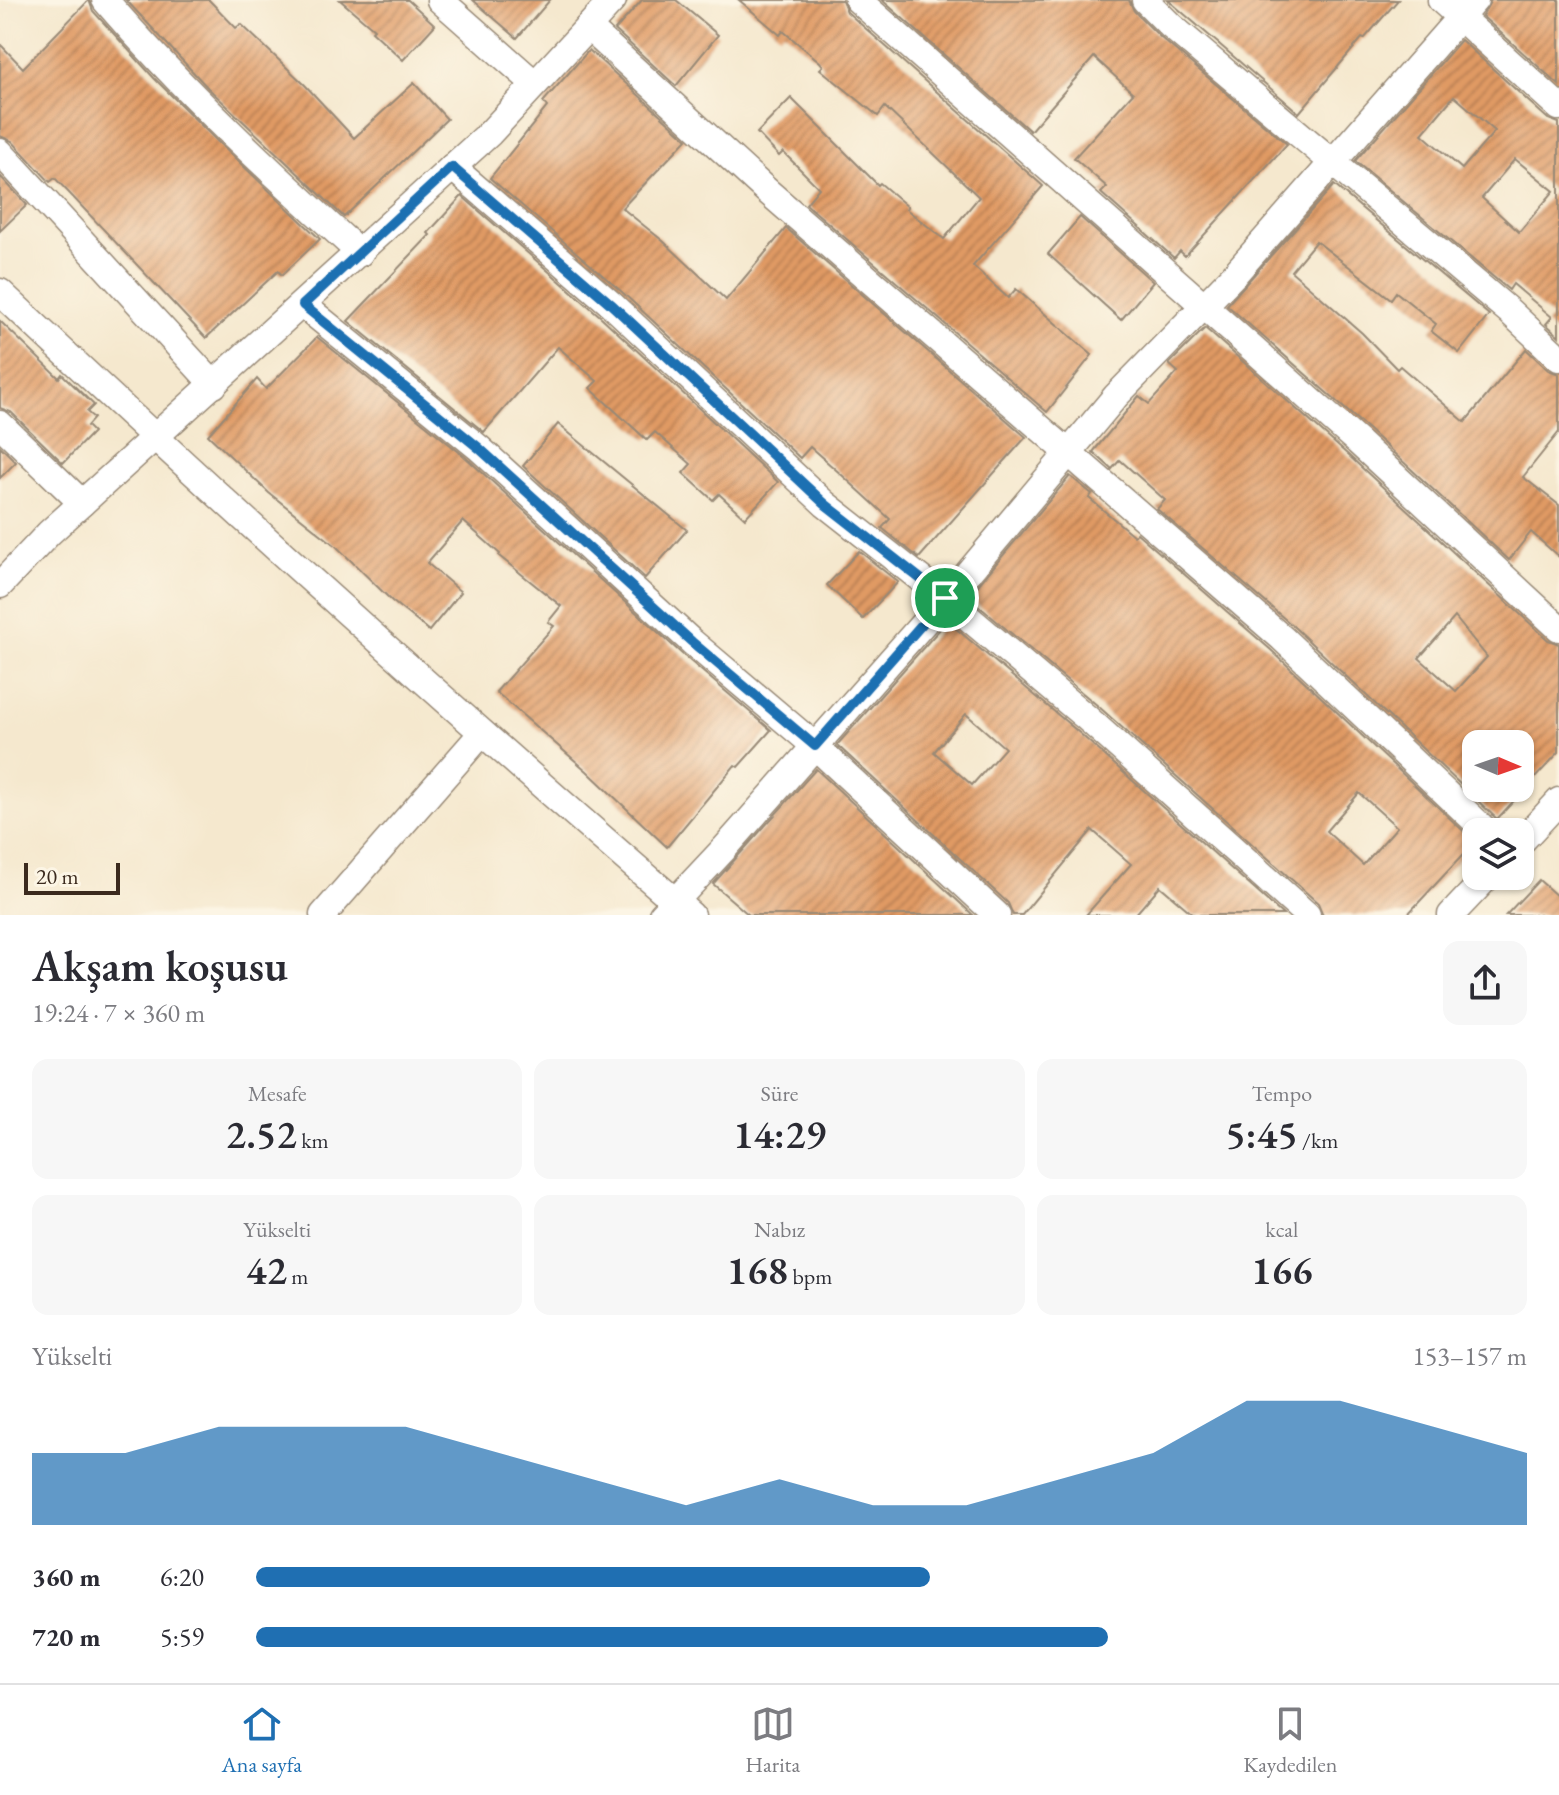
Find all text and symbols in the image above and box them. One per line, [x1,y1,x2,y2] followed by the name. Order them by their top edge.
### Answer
[911,564,979,632] pin
[923,576,967,620] icon: arrive
[1462,730,1534,802] north arrow
[1462,730,1534,890] map controls
[1462,818,1534,890] button: layers
[24,859,120,895] scale bar
[36,862,79,891] text: 20 m
[32,937,288,994] text: Akşam koşusu
[1443,941,1527,1025] button: share
[32,996,205,1030] text: 19:24 · 7 × 360 m
[248,1079,307,1108] text: Mesafe
[761,1079,798,1108] text: Süre
[1252,1079,1312,1108] text: Tempo
[226,1108,297,1160] text: 2.52
[733,1108,826,1160] text: 14:29
[1225,1108,1298,1160] text: 5:45
[297,1126,329,1155] text: km
[1298,1126,1338,1155] text: /km
[243,1215,311,1244] text: Yükselti
[754,1215,805,1244] text: Nabız
[1265,1215,1298,1244] text: kcal
[246,1244,287,1296] text: 42
[727,1244,788,1296] text: 168
[1251,1244,1313,1296] text: 166
[287,1262,308,1291] text: m
[788,1262,832,1291] text: bpm
[32,1339,112,1373] text: Yükselti
[1412,1339,1527,1373] text: 153–157 m
[32,1560,100,1594] text: 360 m
[160,1560,204,1594] text: 6:20
[32,1620,100,1654] text: 720 m
[160,1620,204,1654] text: 5:59
[222,1702,302,1779] tab: Ana sayfa
[745,1702,800,1779] tab: Harita
[1243,1702,1337,1779] tab: Kaydedilen

